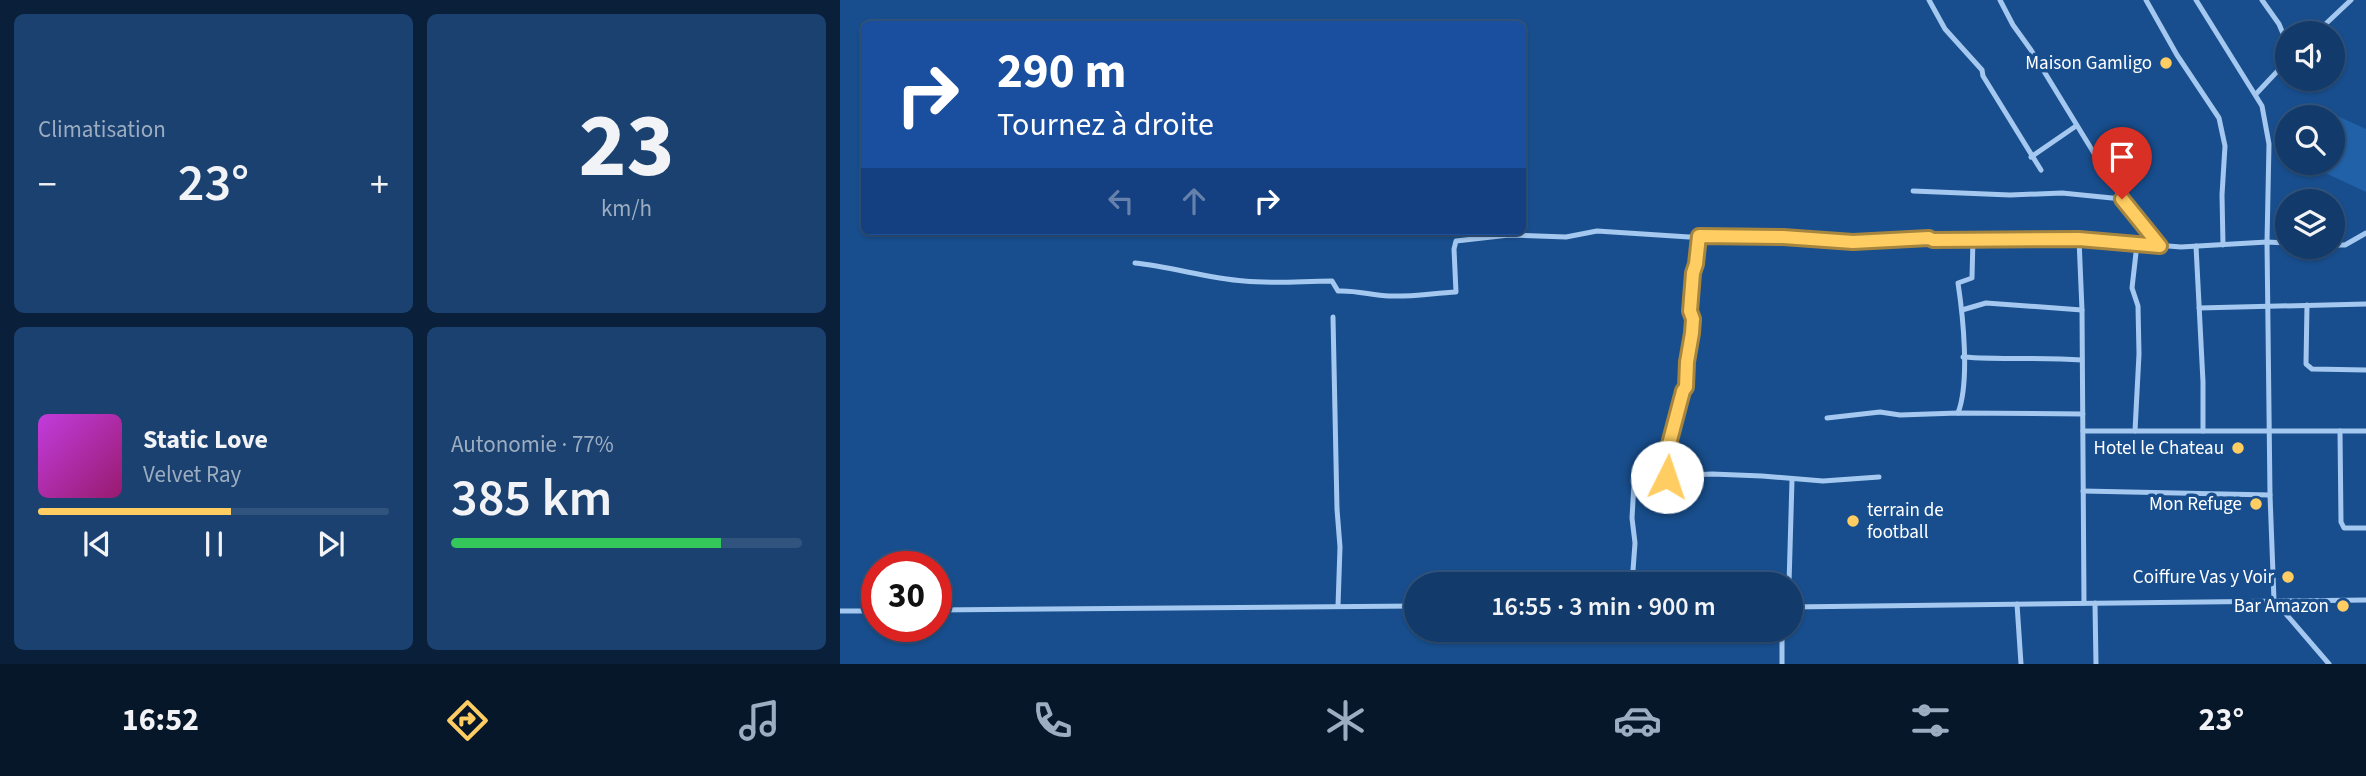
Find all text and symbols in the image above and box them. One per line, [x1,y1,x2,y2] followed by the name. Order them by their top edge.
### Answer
[2275,21,2345,259] map controls
[2275,21,2345,91] button: sound
[997,37,1126,107] text: 290 m
[882,49,973,140] icon: right
[2025,50,2152,77] place label: Maison Gamligo
[2158,55,2174,71] marker: Maison Gamligo
[578,82,675,211] text: 23
[997,102,1214,148] text: Tournez à droite
[2275,105,2345,175] button: search
[38,113,166,146] text: Climatisation
[2092,127,2152,199] pin
[2103,138,2141,176] icon: arrive
[178,147,249,221] text: 23°
[38,158,57,212] text: −
[370,158,389,212] text: +
[1102,182,1140,220] icon: left
[1175,182,1213,220] icon: ahead
[1248,182,1286,220] icon: right
[2275,189,2345,259] button: layers
[601,192,652,225] text: km/h
[143,421,268,458] text: Static Love
[451,428,614,461] text: Autonomie · 77%
[2094,435,2224,462] place label: Hotel le Chateau
[1630,440,1704,514] position arrow
[2230,440,2246,456] marker: Hotel le Chateau
[143,458,241,491] text: Velvet Ray
[451,462,612,536] text: 385 km
[2149,491,2242,518] place label: Mon Refuge
[2248,496,2264,512] marker: Mon Refuge
[1867,497,1944,546] place label: terrain de football
[1845,513,1861,529] marker: terrain de football
[78,525,116,563] icon: previous
[195,525,233,563] icon: pause
[312,525,350,563] icon: next
[861,551,952,642] speed limit sign: 30
[2133,564,2274,591] place label: Coiffure Vas y Voir
[2280,569,2296,585] marker: Coiffure Vas y Voir
[1491,588,1716,625] text: 16:55 · 3 min · 900 m
[2234,593,2329,620] place label: Bar Amazon
[2335,598,2351,614] marker: Bar Amazon
[443,696,492,745] icon: directions
[735,696,784,745] icon: music
[1028,696,1077,745] icon: phone
[1321,696,1370,745] icon: climate
[1613,696,1662,745] icon: car
[1906,696,1955,745] icon: filters
[122,697,199,743] text: 16:52
[2199,697,2244,743] text: 23°

